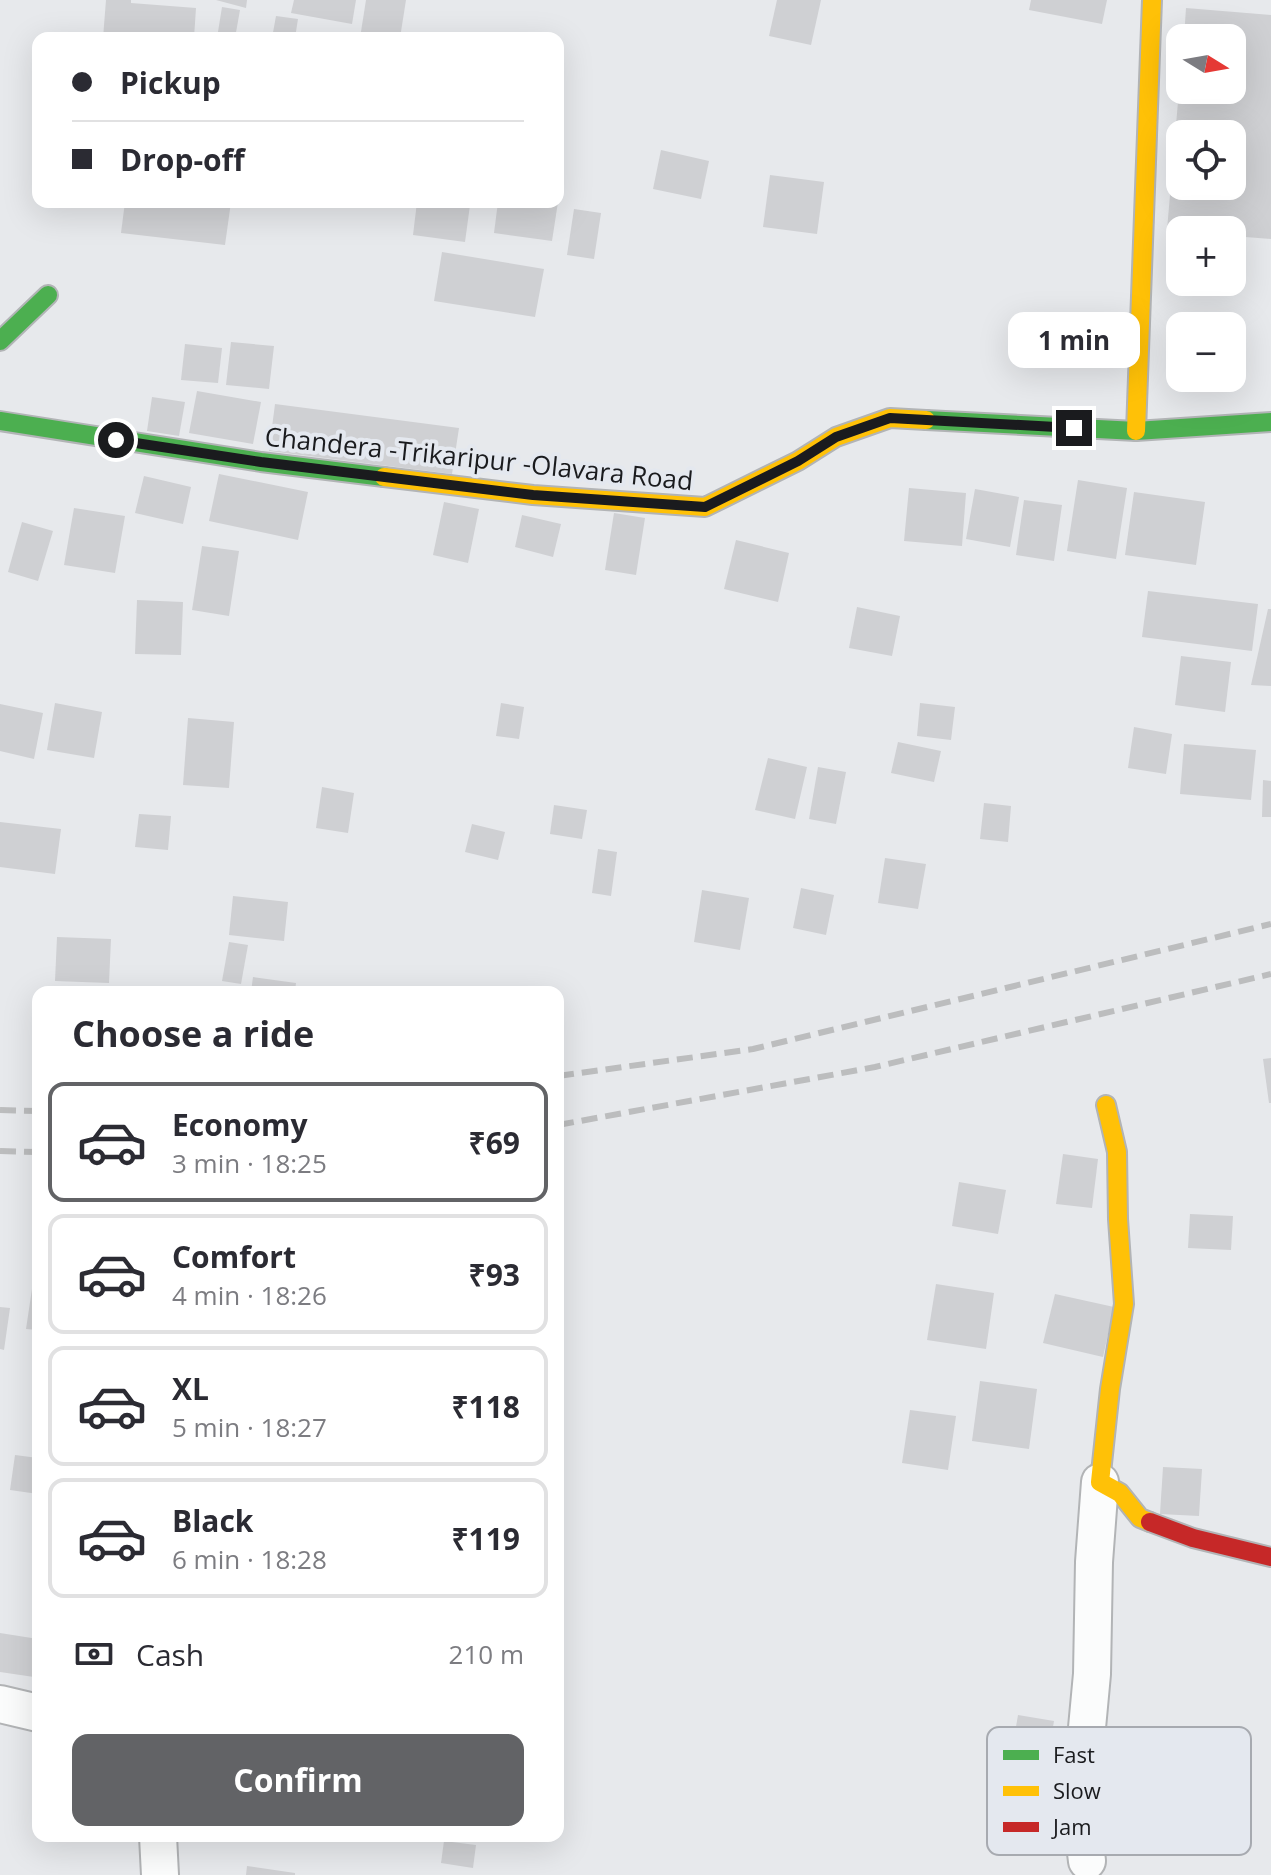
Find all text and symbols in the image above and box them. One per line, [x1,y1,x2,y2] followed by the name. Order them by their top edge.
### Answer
[1166,24,1246,104] north arrow
[1166,24,1246,392] map controls
[120,62,221,103] text: Pickup
[1166,120,1246,200] button: locate
[120,139,245,180] text: Drop-off
[1166,216,1246,296] button: +
[1008,312,1140,368] callout: 1 min
[1166,312,1246,392] button: −
[1038,322,1110,358] text: 1 min
[1056,410,1092,446] route end
[263,418,695,498] street label: Chandera -Trikaripur -Olavara Road
[98,422,134,458] route start
[72,1009,314,1058] text: Choose a ride
[172,1104,308,1145] text: Economy
[76,1106,148,1178] icon: car
[469,1122,520,1163] text: ₹69
[172,1145,327,1181] text: 3 min · 18:25
[172,1236,296,1277] text: Comfort
[76,1238,148,1310] icon: car
[469,1254,520,1295] text: ₹93
[172,1277,327,1313] text: 4 min · 18:26
[172,1368,209,1409] text: XL
[76,1370,148,1442] icon: car
[451,1386,520,1427] text: ₹118
[172,1409,327,1445] text: 5 min · 18:27
[172,1500,253,1541] text: Black
[76,1502,148,1574] icon: car
[451,1518,520,1559] text: ₹119
[172,1541,327,1577] text: 6 min · 18:28
[72,1632,116,1676] icon: cash
[136,1634,204,1675] text: Cash
[449,1636,524,1672] text: 210 m
[987,1727,1251,1855] legend
[72,1734,524,1826] button: Confirm
[1053,1739,1095,1769] text: Fast
[1053,1775,1101,1805] text: Slow
[1051,1811,1092,1841] text: Jam

